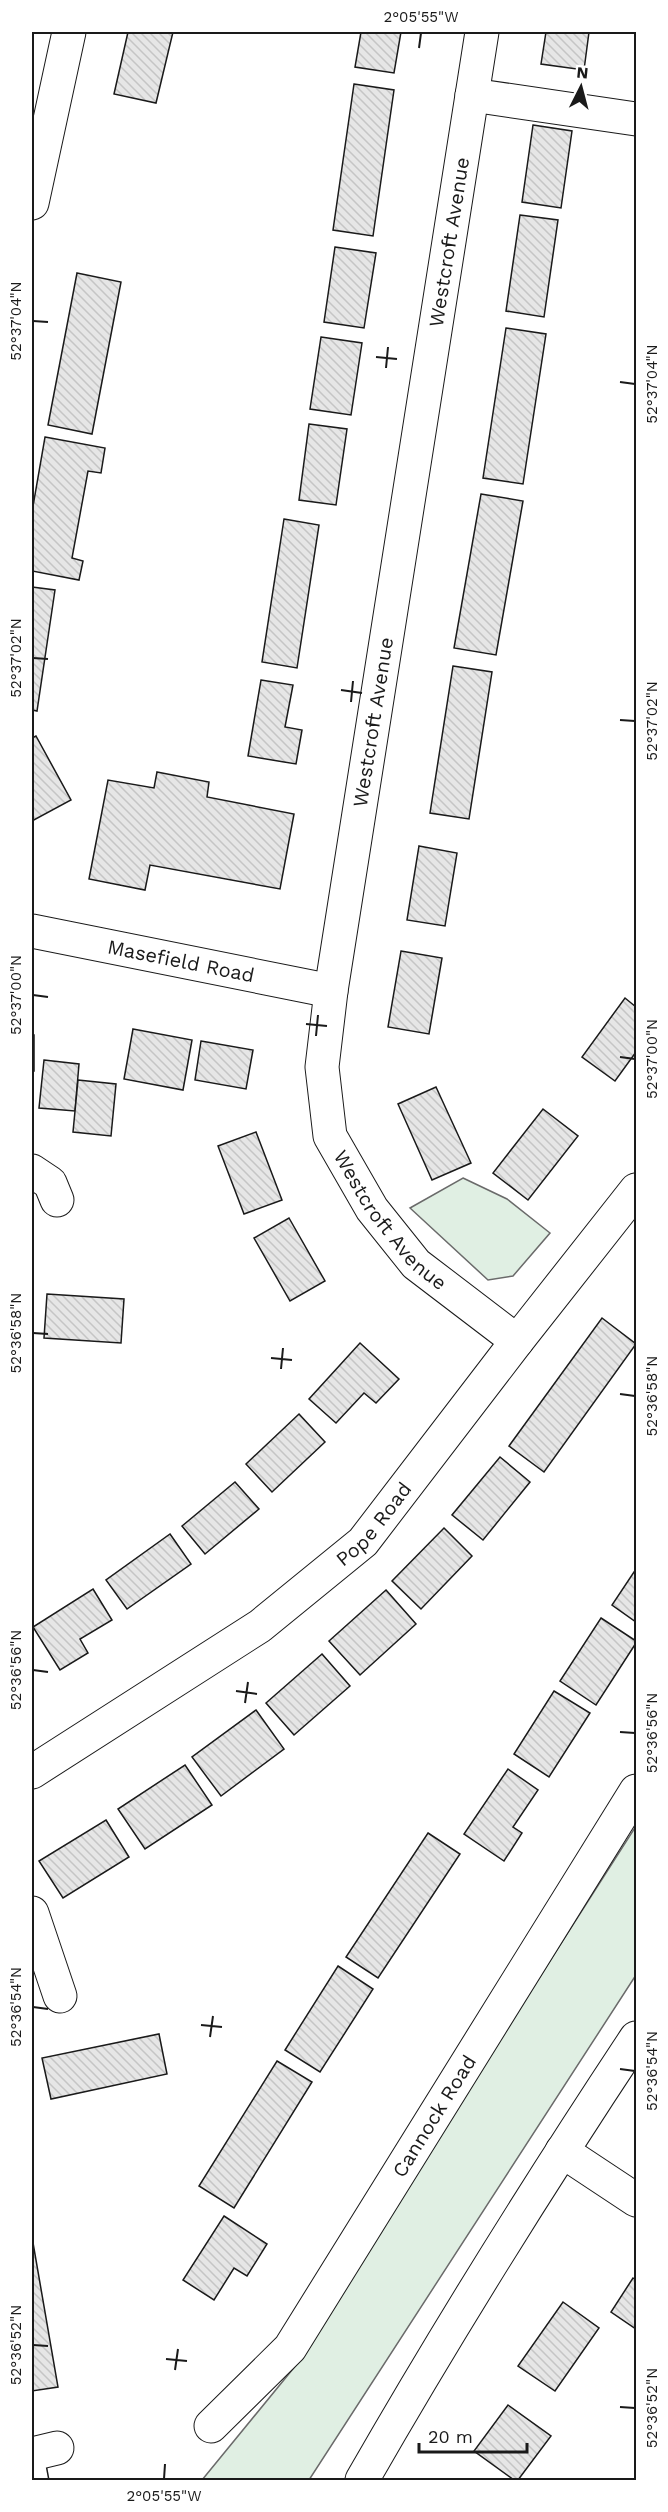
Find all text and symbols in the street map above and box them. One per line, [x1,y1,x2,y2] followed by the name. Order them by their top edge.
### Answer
[383,8,459,26] text: 2°05'55"W
[551,57,611,117] north arrow
[576,63,589,83] text: N
[424,155,474,329] street label: Westcroft Avenue
[7,281,25,361] text: 52°37'04"N
[643,344,661,424] text: 52°37'04"N
[7,618,25,698] text: 52°37'02"N
[348,635,398,809] street label: Westcroft Avenue
[643,681,661,761] text: 52°37'02"N
[105,934,257,987] street label: Masefield Road
[7,955,25,1035] text: 52°37'00"N
[643,1019,661,1099] text: 52°37'00"N
[329,1146,452,1295] street label: Westcroft Avenue
[7,1293,25,1373] text: 52°36'58"N
[643,1356,661,1436] text: 52°36'58"N
[331,1477,416,1571] street label: Pope Road
[7,1630,25,1710] text: 52°36'56"N
[643,1693,661,1773] text: 52°36'56"N
[7,1967,25,2047] text: 52°36'54"N
[643,2031,661,2111] text: 52°36'54"N
[387,2050,481,2182] street label: Cannock Road
[7,2305,25,2385] text: 52°36'52"N
[643,2368,661,2448] text: 52°36'52"N
[419,2416,527,2454] scale bar
[428,2426,473,2447] text: 20 m
[126,2487,202,2505] text: 2°05'55"W

